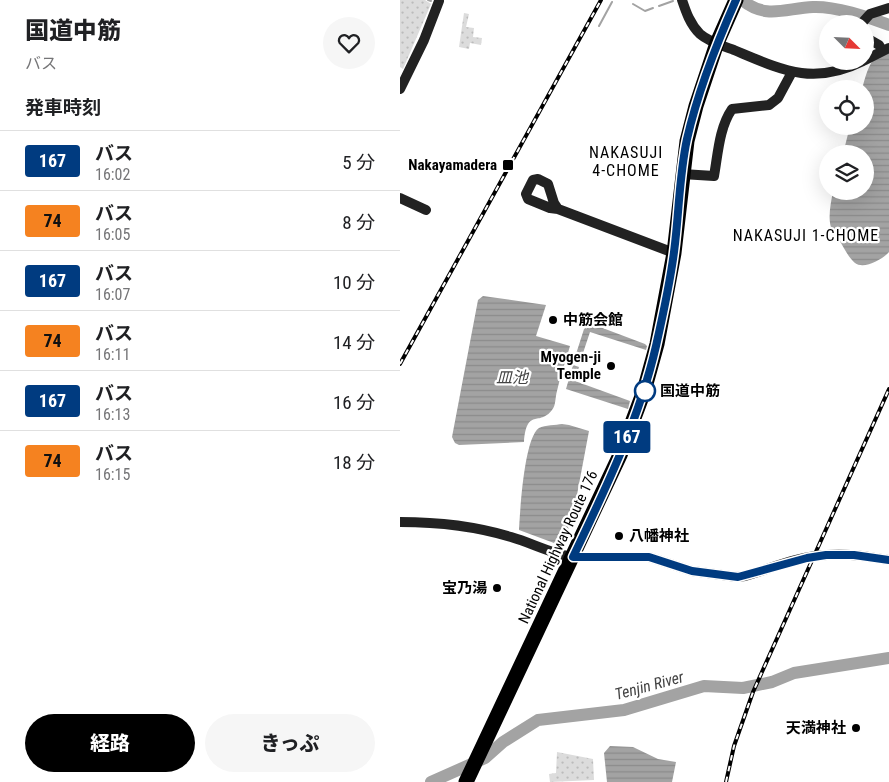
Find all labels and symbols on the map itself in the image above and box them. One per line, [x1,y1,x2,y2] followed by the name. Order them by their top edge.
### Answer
[819,15,874,70] north arrow
[589,143,663,180] district label: NAKASUJI 4-CHOME
[408,156,497,174] place label: Nakayamadera
[501,158,515,172] marker: Nakayamadera
[733,226,879,245] district label: NAKASUJI 1-CHOME
[563,311,623,329] place label: 中筋会館
[547,314,559,326] marker: 中筋会館
[541,348,601,383] place label: Myogen-ji Temple
[605,360,617,372] marker: Myogen-ji Temple
[496,368,530,387] water label: 皿池
[634,380,656,402] marker: 国道中筋
[660,382,720,400] place label: 国道中筋
[598,421,656,453] line badge: 167
[515,468,601,626] street label: National Highway Route 176
[629,527,689,545] place label: 八幡神社
[613,530,625,542] marker: 八幡神社
[442,579,487,597] place label: 宝乃湯
[491,582,503,594] marker: 宝乃湯
[613,667,687,704] water label: Tenjin River
[786,719,846,737] place label: 天満神社
[850,722,862,734] marker: 天満神社

